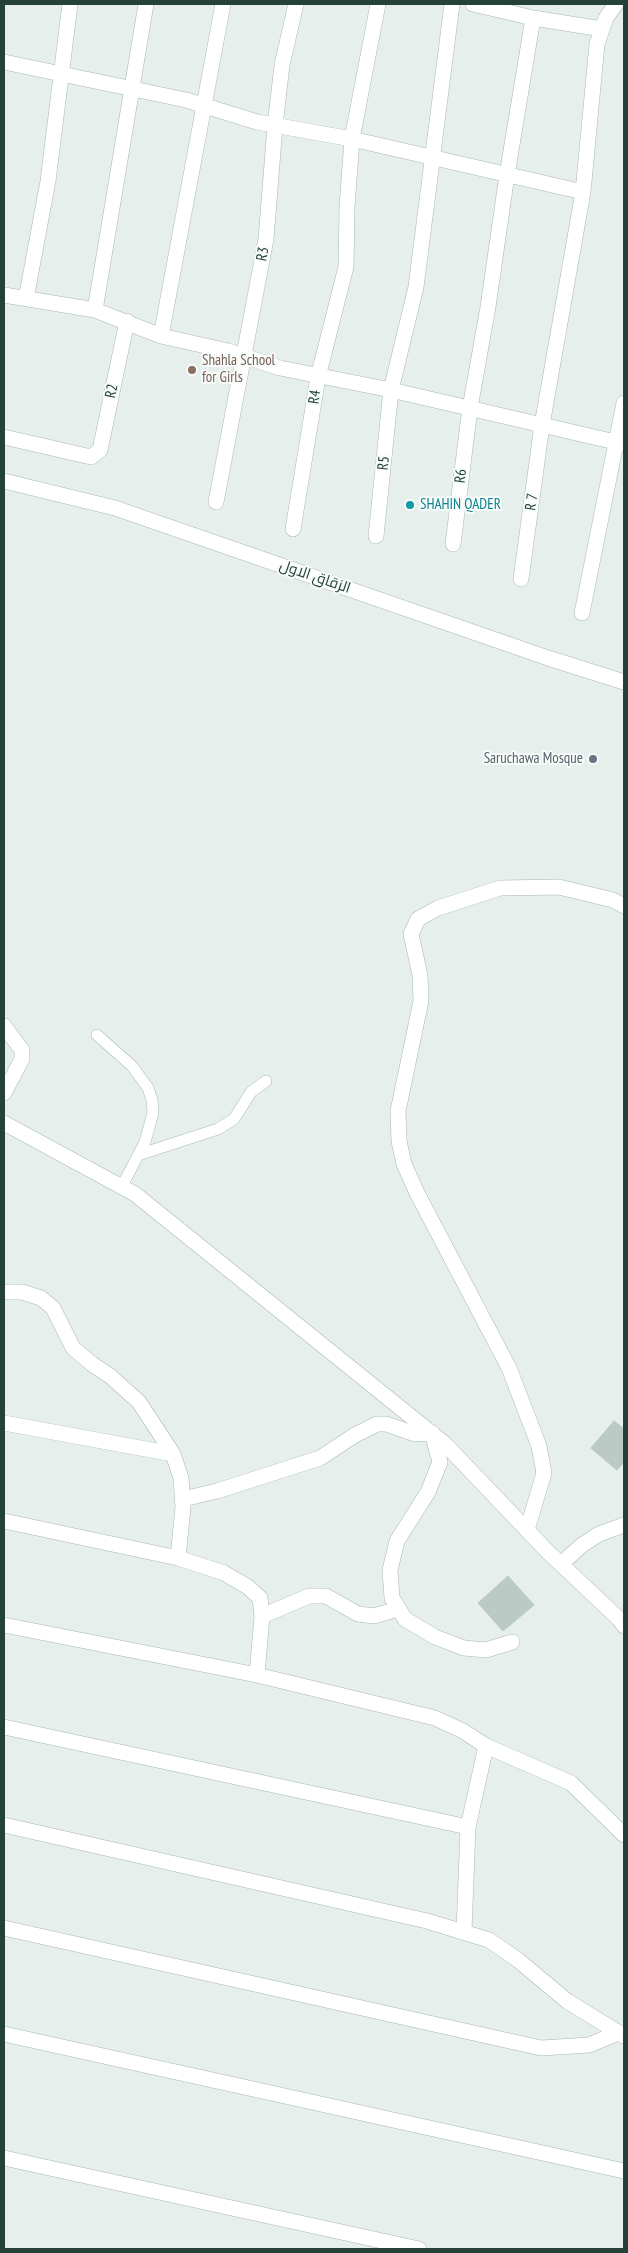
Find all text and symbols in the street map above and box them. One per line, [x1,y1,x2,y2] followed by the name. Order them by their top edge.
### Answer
[253,245,273,263] street label: R3
[202,352,275,387] place label: Shahla School for Girls
[186,364,198,376] marker: Shahla School for Girls
[102,382,122,400] street label: R2
[305,389,325,405] street label: R4
[374,455,394,471] street label: R5
[451,468,471,484] street label: R6
[522,492,542,512] street label: R 7
[420,496,501,514] place label: SHAHIN QADER
[404,499,416,511] marker: SHAHIN QADER
[277,556,353,598] street label: الزقاق الاول
[484,750,583,768] place label: Saruchawa Mosque
[587,753,599,765] marker: Saruchawa Mosque

